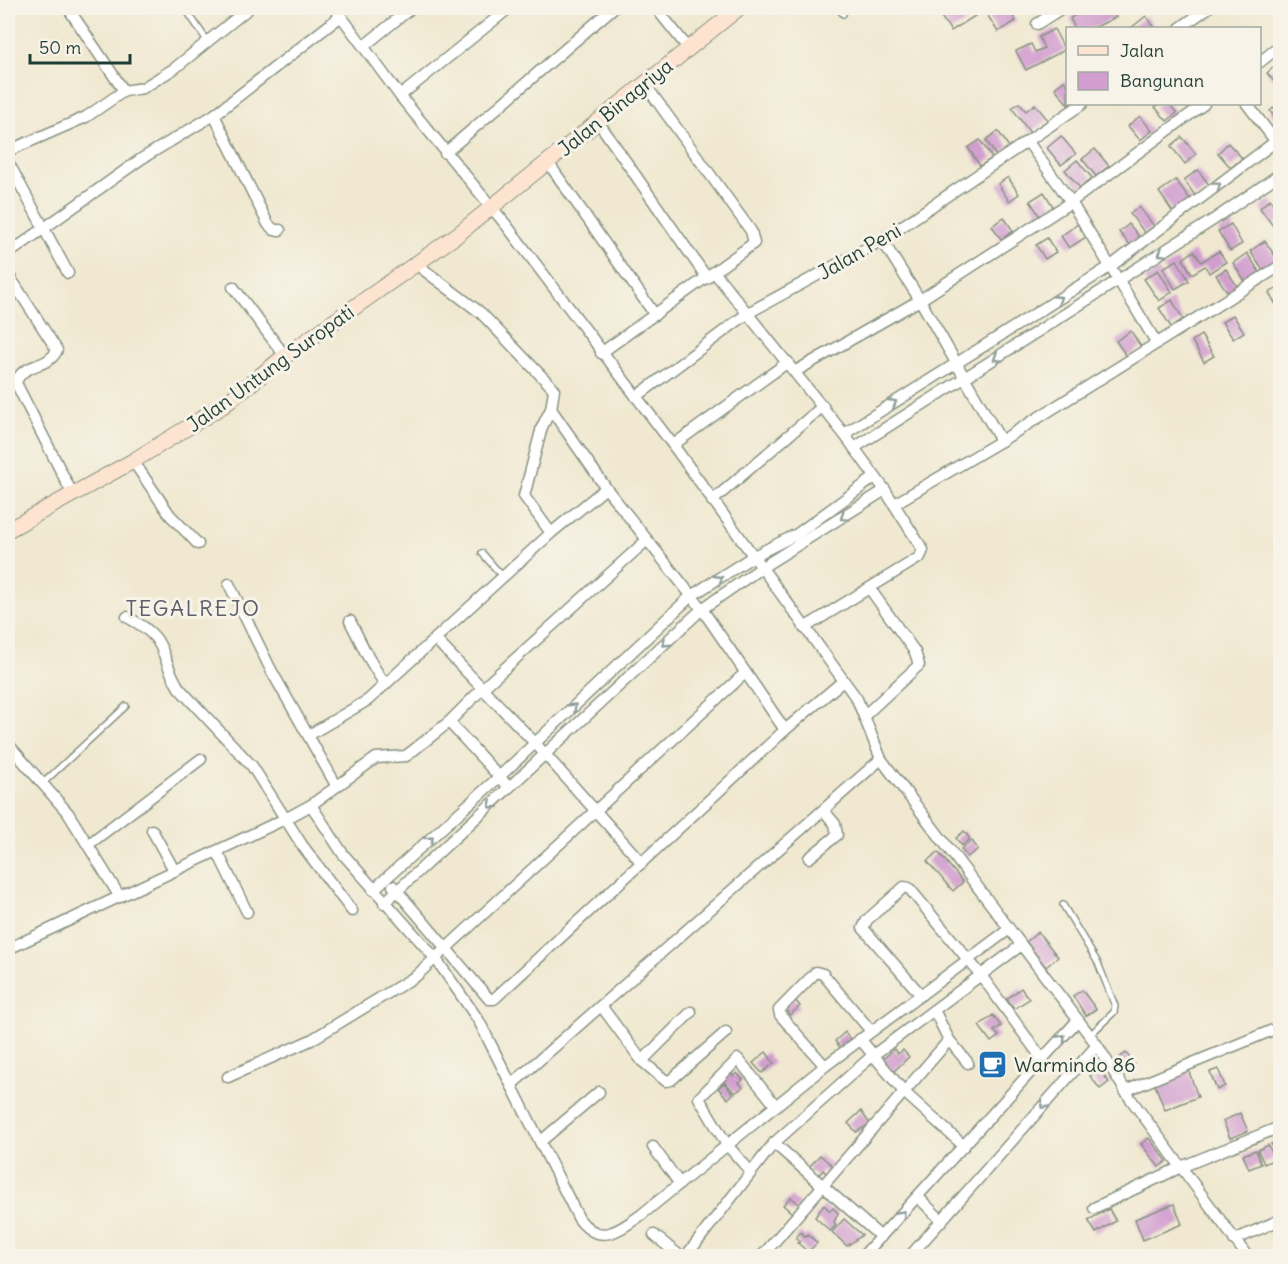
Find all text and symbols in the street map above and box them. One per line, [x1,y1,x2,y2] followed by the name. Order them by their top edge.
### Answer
[30,27,130,65] scale bar
[1066,27,1261,105] legend
[39,36,81,59] text: 50 m
[1120,39,1164,62] text: Jalan
[552,53,678,161] street label: Jalan Binagriya
[1120,69,1204,92] text: Bangunan
[1210,182,1221,193] one-way arrow
[813,217,905,285] street label: Jalan Peni
[1157,245,1168,256] one-way arrow
[1052,295,1063,306] one-way arrow
[181,299,359,437] street label: Jalan Untung Suropati
[993,350,1003,362] one-way arrow
[887,400,898,411] one-way arrow
[840,510,851,521] one-way arrow
[712,575,723,586] one-way arrow
[125,594,261,622] district label: TEGALREJO
[662,636,672,647] one-way arrow
[565,704,576,715] one-way arrow
[489,798,499,809] one-way arrow
[423,836,434,847] one-way arrow
[1055,1035,1066,1045] one-way arrow
[977,1048,1009,1080] cafe icon: Warmindo 86
[1014,1052,1136,1077] place label: Warmindo 86
[1040,1098,1051,1109] one-way arrow
[895,1210,906,1221] one-way arrow

